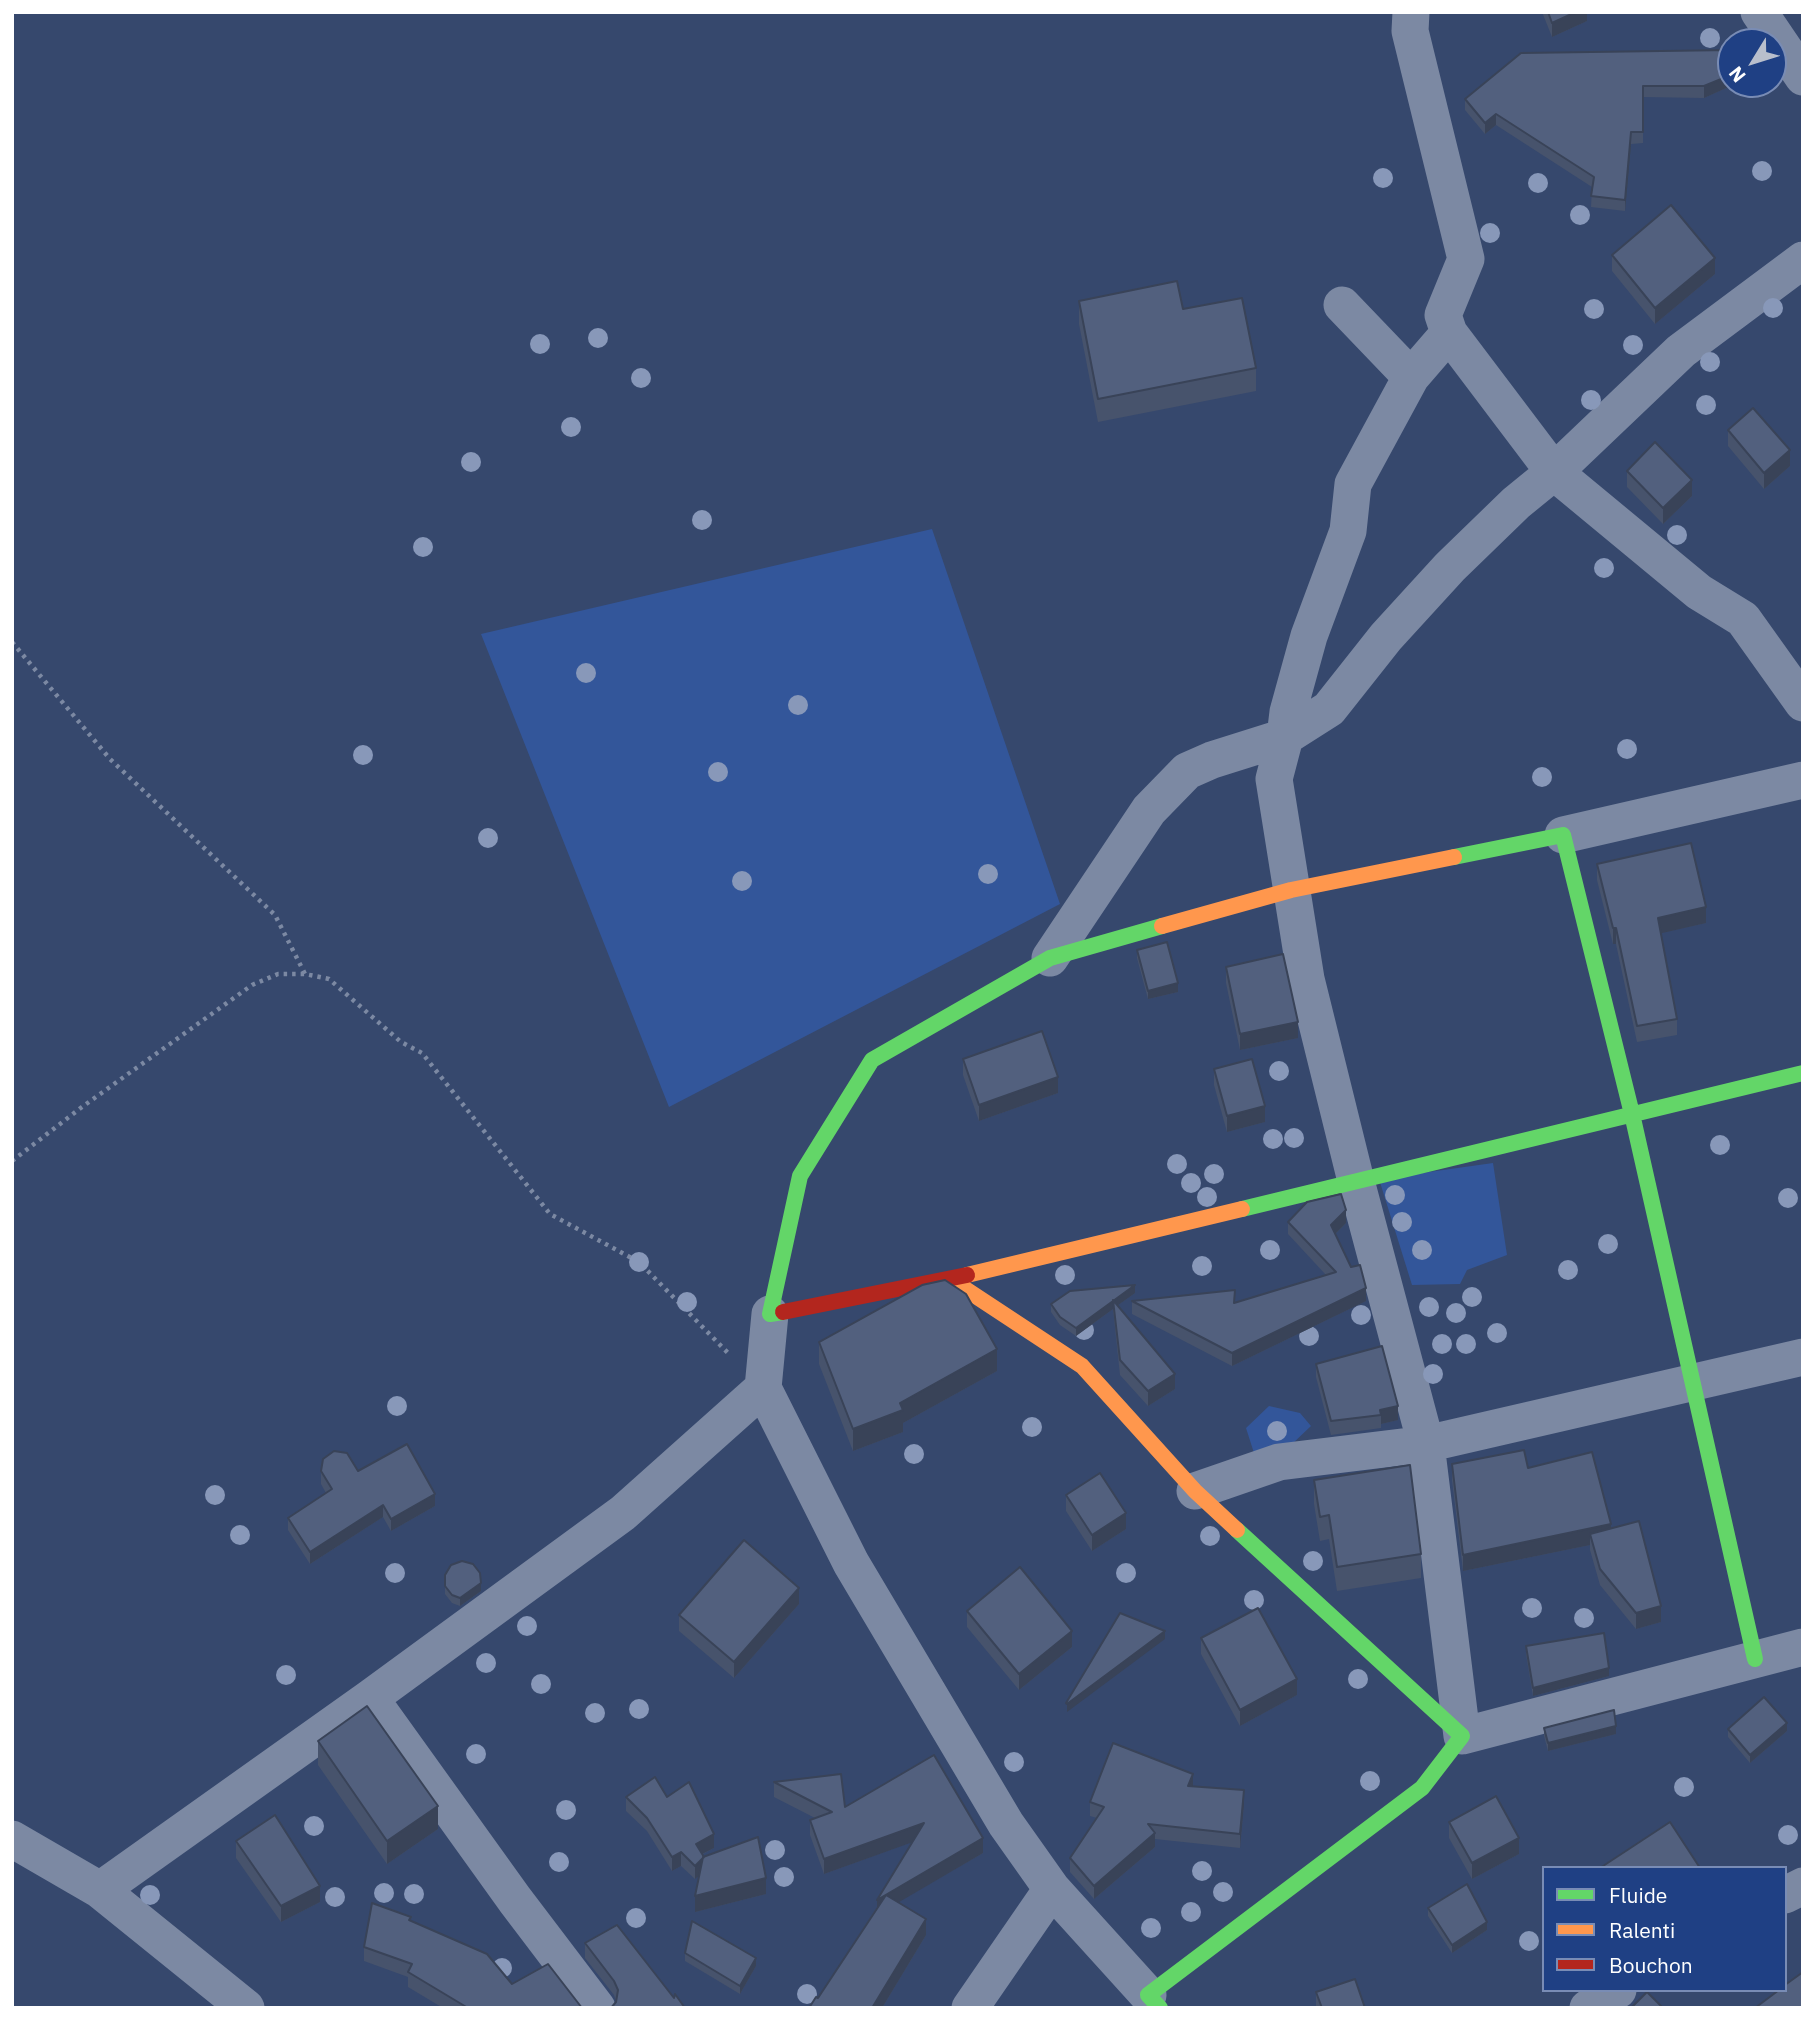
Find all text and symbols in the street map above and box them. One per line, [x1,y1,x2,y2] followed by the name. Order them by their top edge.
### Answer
[1717,28,1787,98] north arrow
[1723,62,1751,88] text: N
[1542,1866,1787,1992] legend
[1609,1881,1667,1909] text: Fluide
[1609,1916,1675,1944] text: Ralenti
[1609,1951,1693,1979] text: Bouchon

